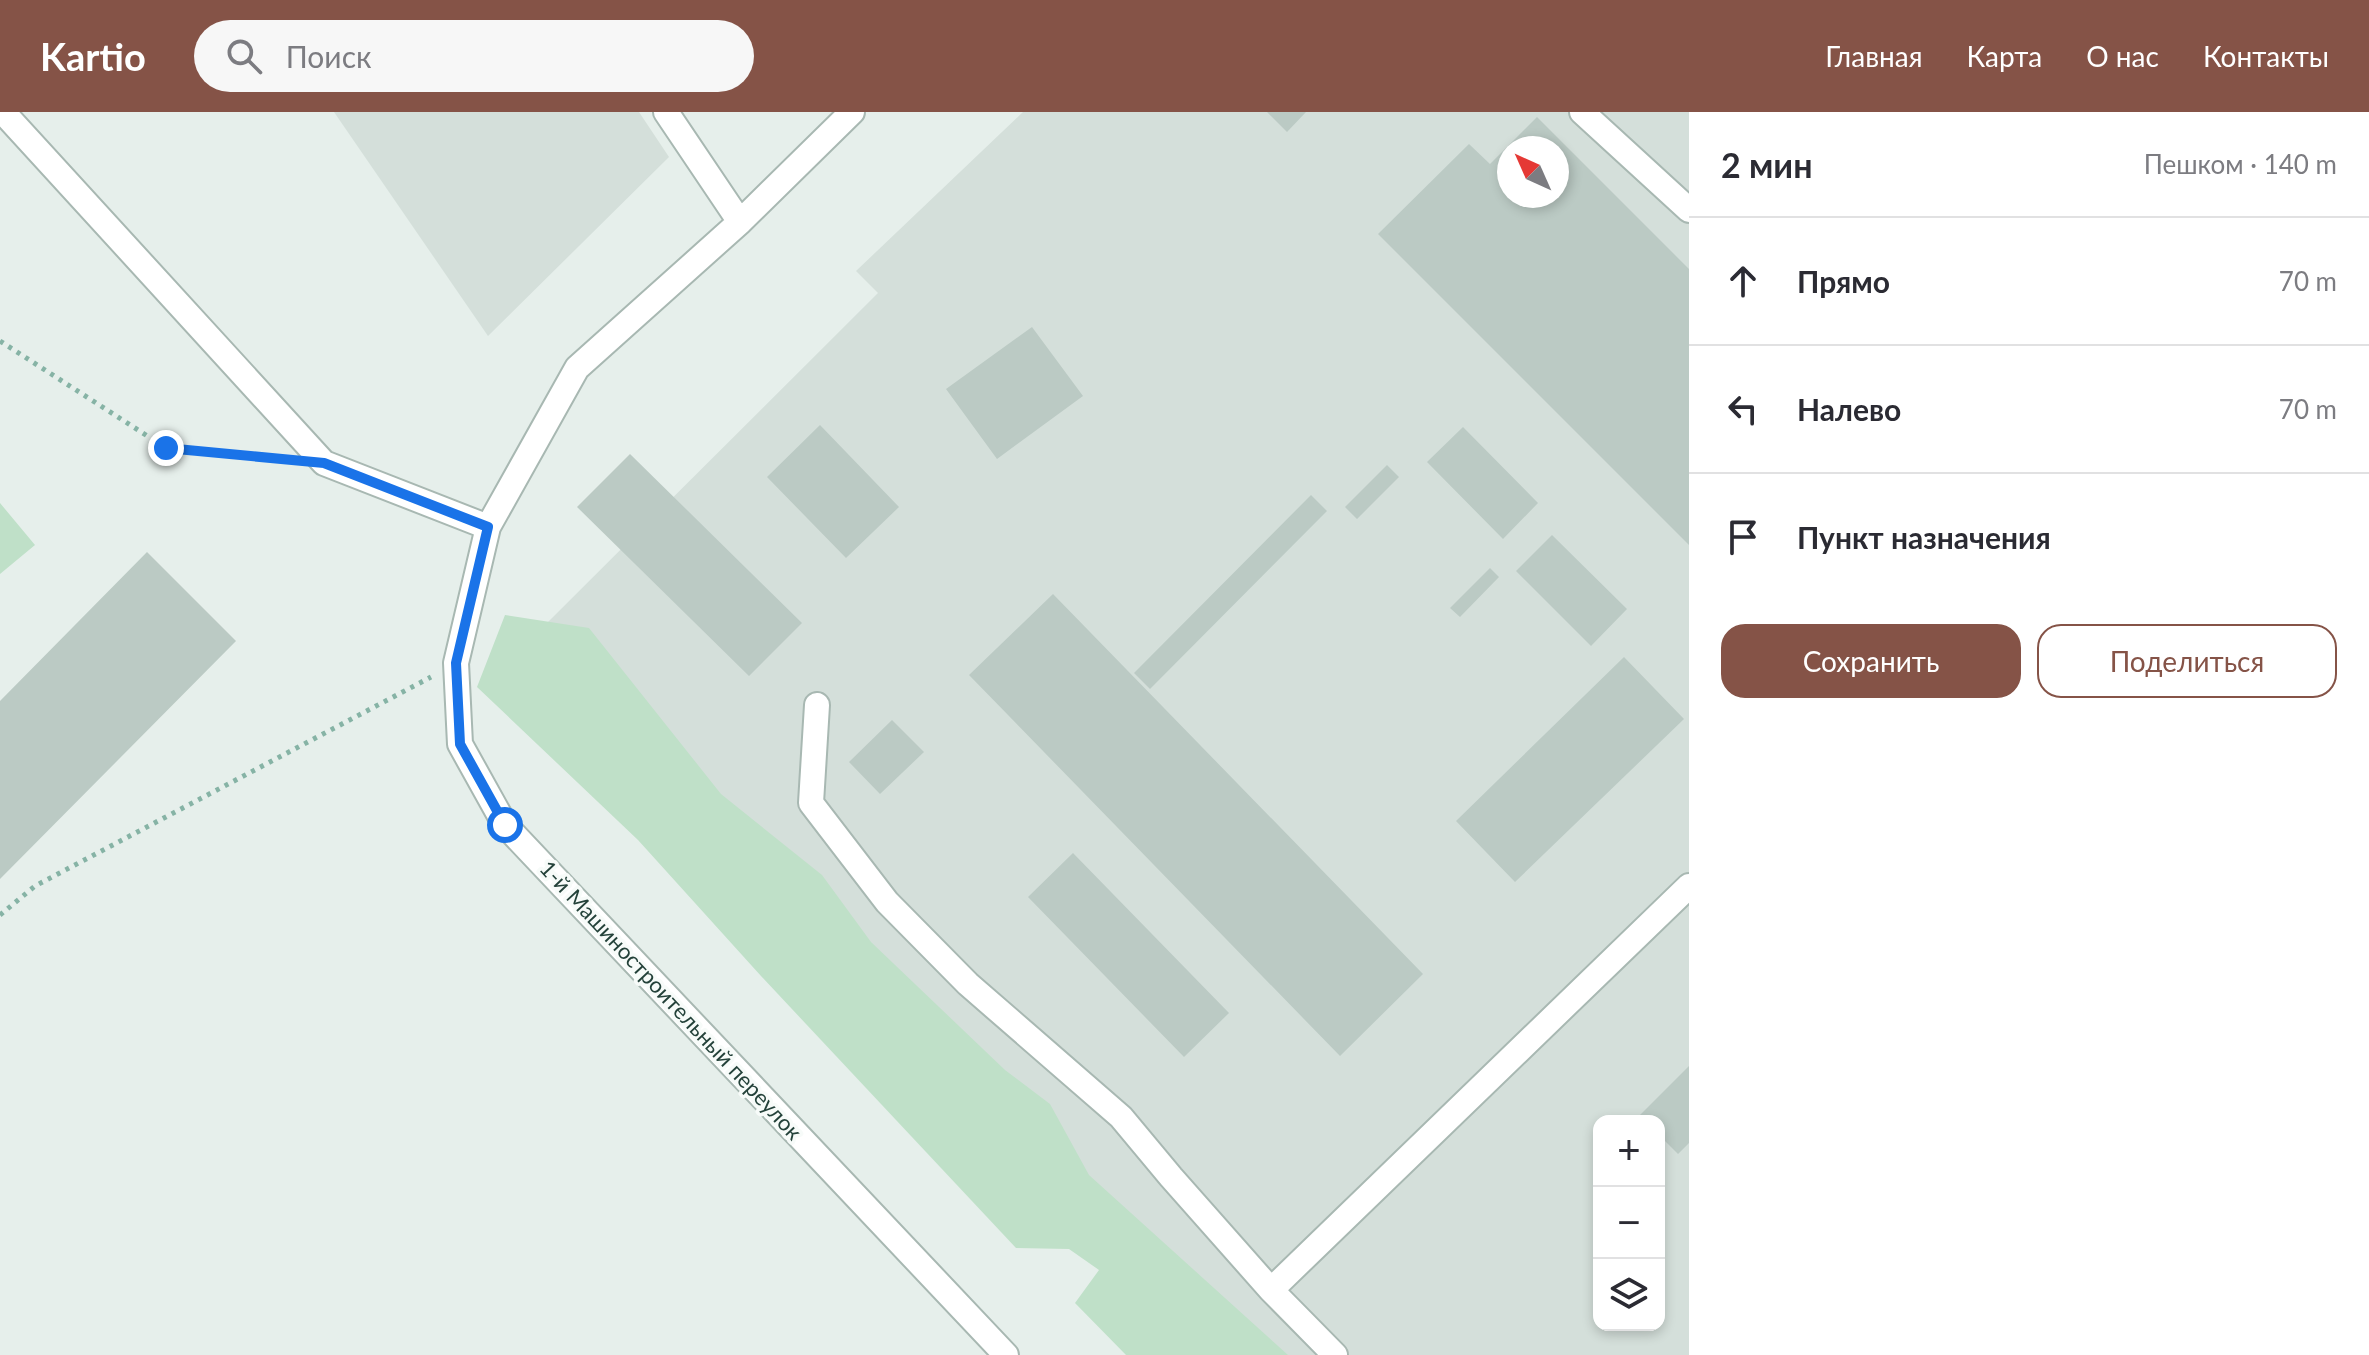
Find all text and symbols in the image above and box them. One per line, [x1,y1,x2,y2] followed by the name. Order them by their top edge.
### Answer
[194,20,754,92] search box
[40,33,146,79] text: Kartio
[222,34,266,78] icon: search
[286,38,371,74] text: Поиск
[1825,39,1923,73] text: Главная
[1967,39,2042,73] text: Карта
[2086,39,2159,73] text: О нас
[2203,39,2329,73] text: Контакты
[1497,136,1569,208] north arrow
[1721,144,1813,185] text: 2 мин
[2144,148,2337,180] text: Пешком · 140 m
[1721,259,1765,303] icon: ahead
[1797,263,1890,299] text: Прямо
[2279,265,2337,297] text: 70 m
[1721,387,1765,431] icon: left
[1797,391,1901,427] text: Налево
[2279,393,2337,425] text: 70 m
[148,430,184,466] route end
[1721,515,1765,559] icon: arrive
[1797,519,2051,555] text: Пункт назначения
[1721,624,2021,698] button: Сохранить
[2037,624,2337,698] button: Поделиться
[487,807,523,843] route start
[535,854,808,1145] street label: 1-й Машиностроительный переулок
[1593,1115,1665,1331] map controls
[1593,1115,1665,1187] button: +
[1593,1187,1665,1259] button: −
[1593,1259,1665,1331] button: layers

